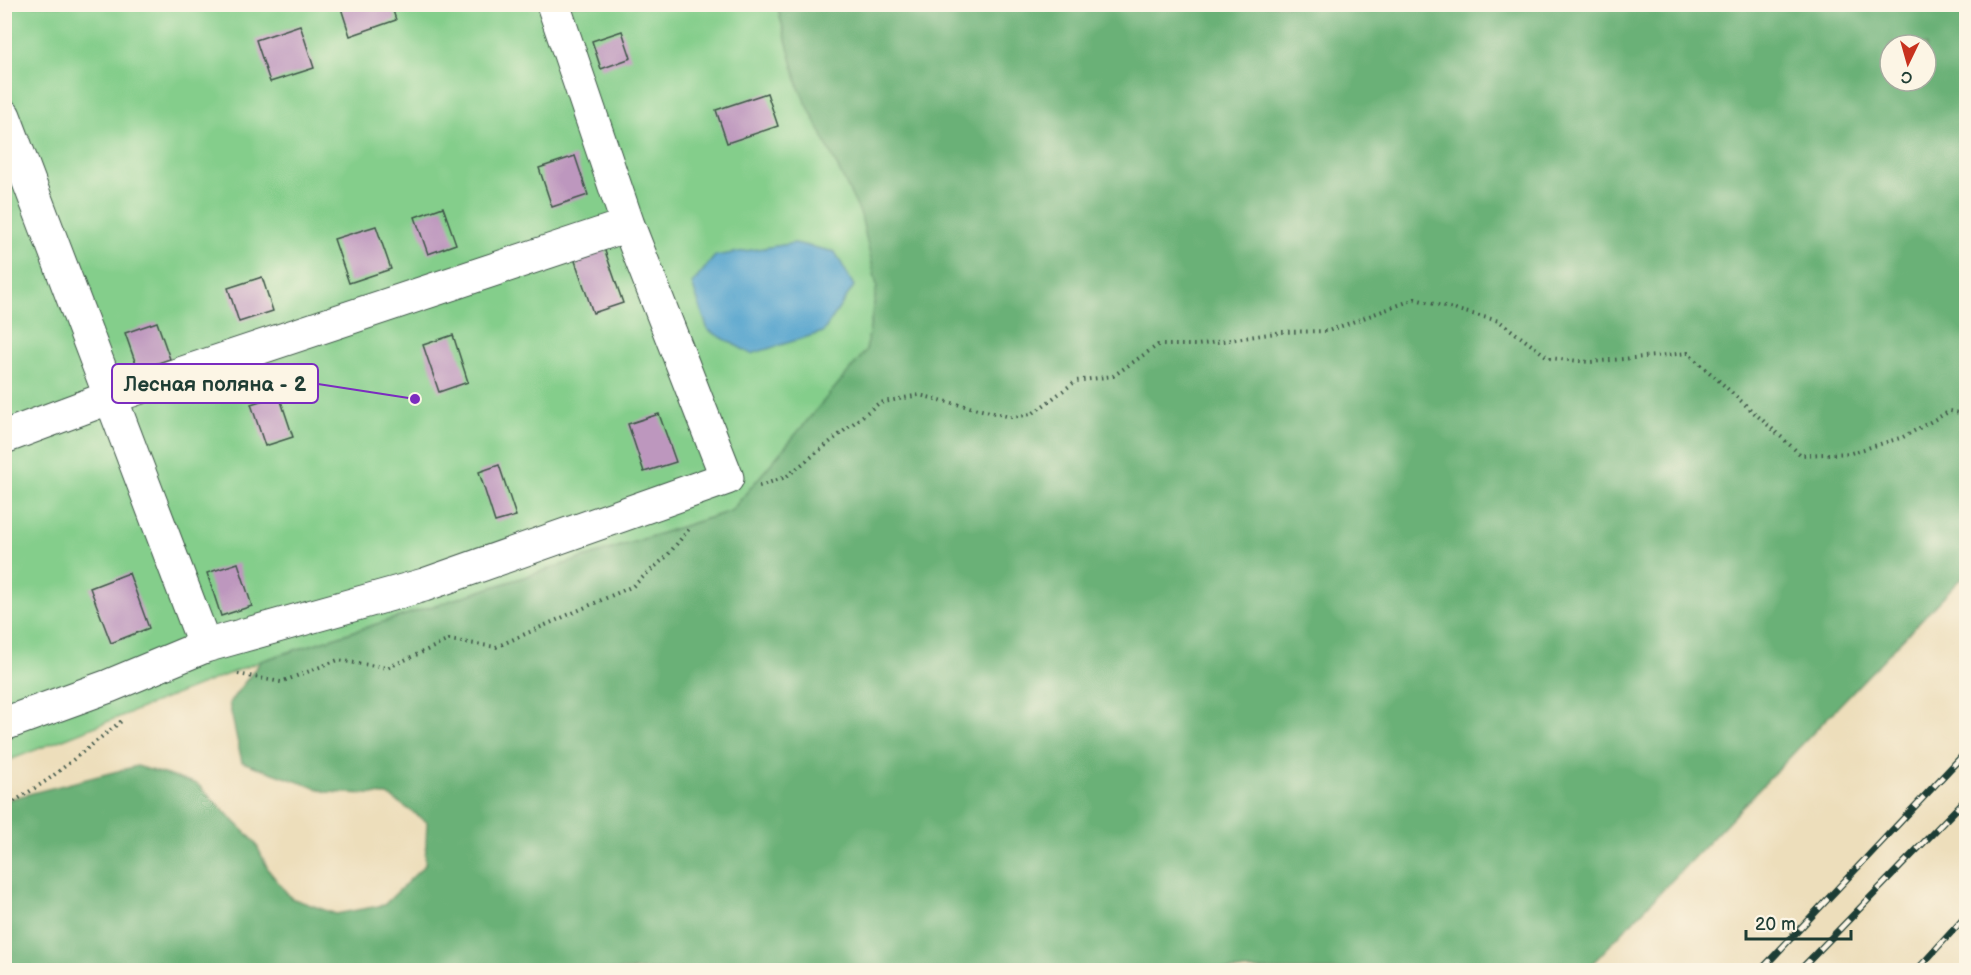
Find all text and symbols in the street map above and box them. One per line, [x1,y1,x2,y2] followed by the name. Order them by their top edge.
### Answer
[1878,33,1938,93] north arrow
[1900,66,1913,86] text: С
[112,364,318,403] callout: Лесная поляна - 2
[123,372,307,397] text: Лесная поляна - 2
[1746,903,1851,941] scale bar
[1755,914,1796,935] text: 20 m

